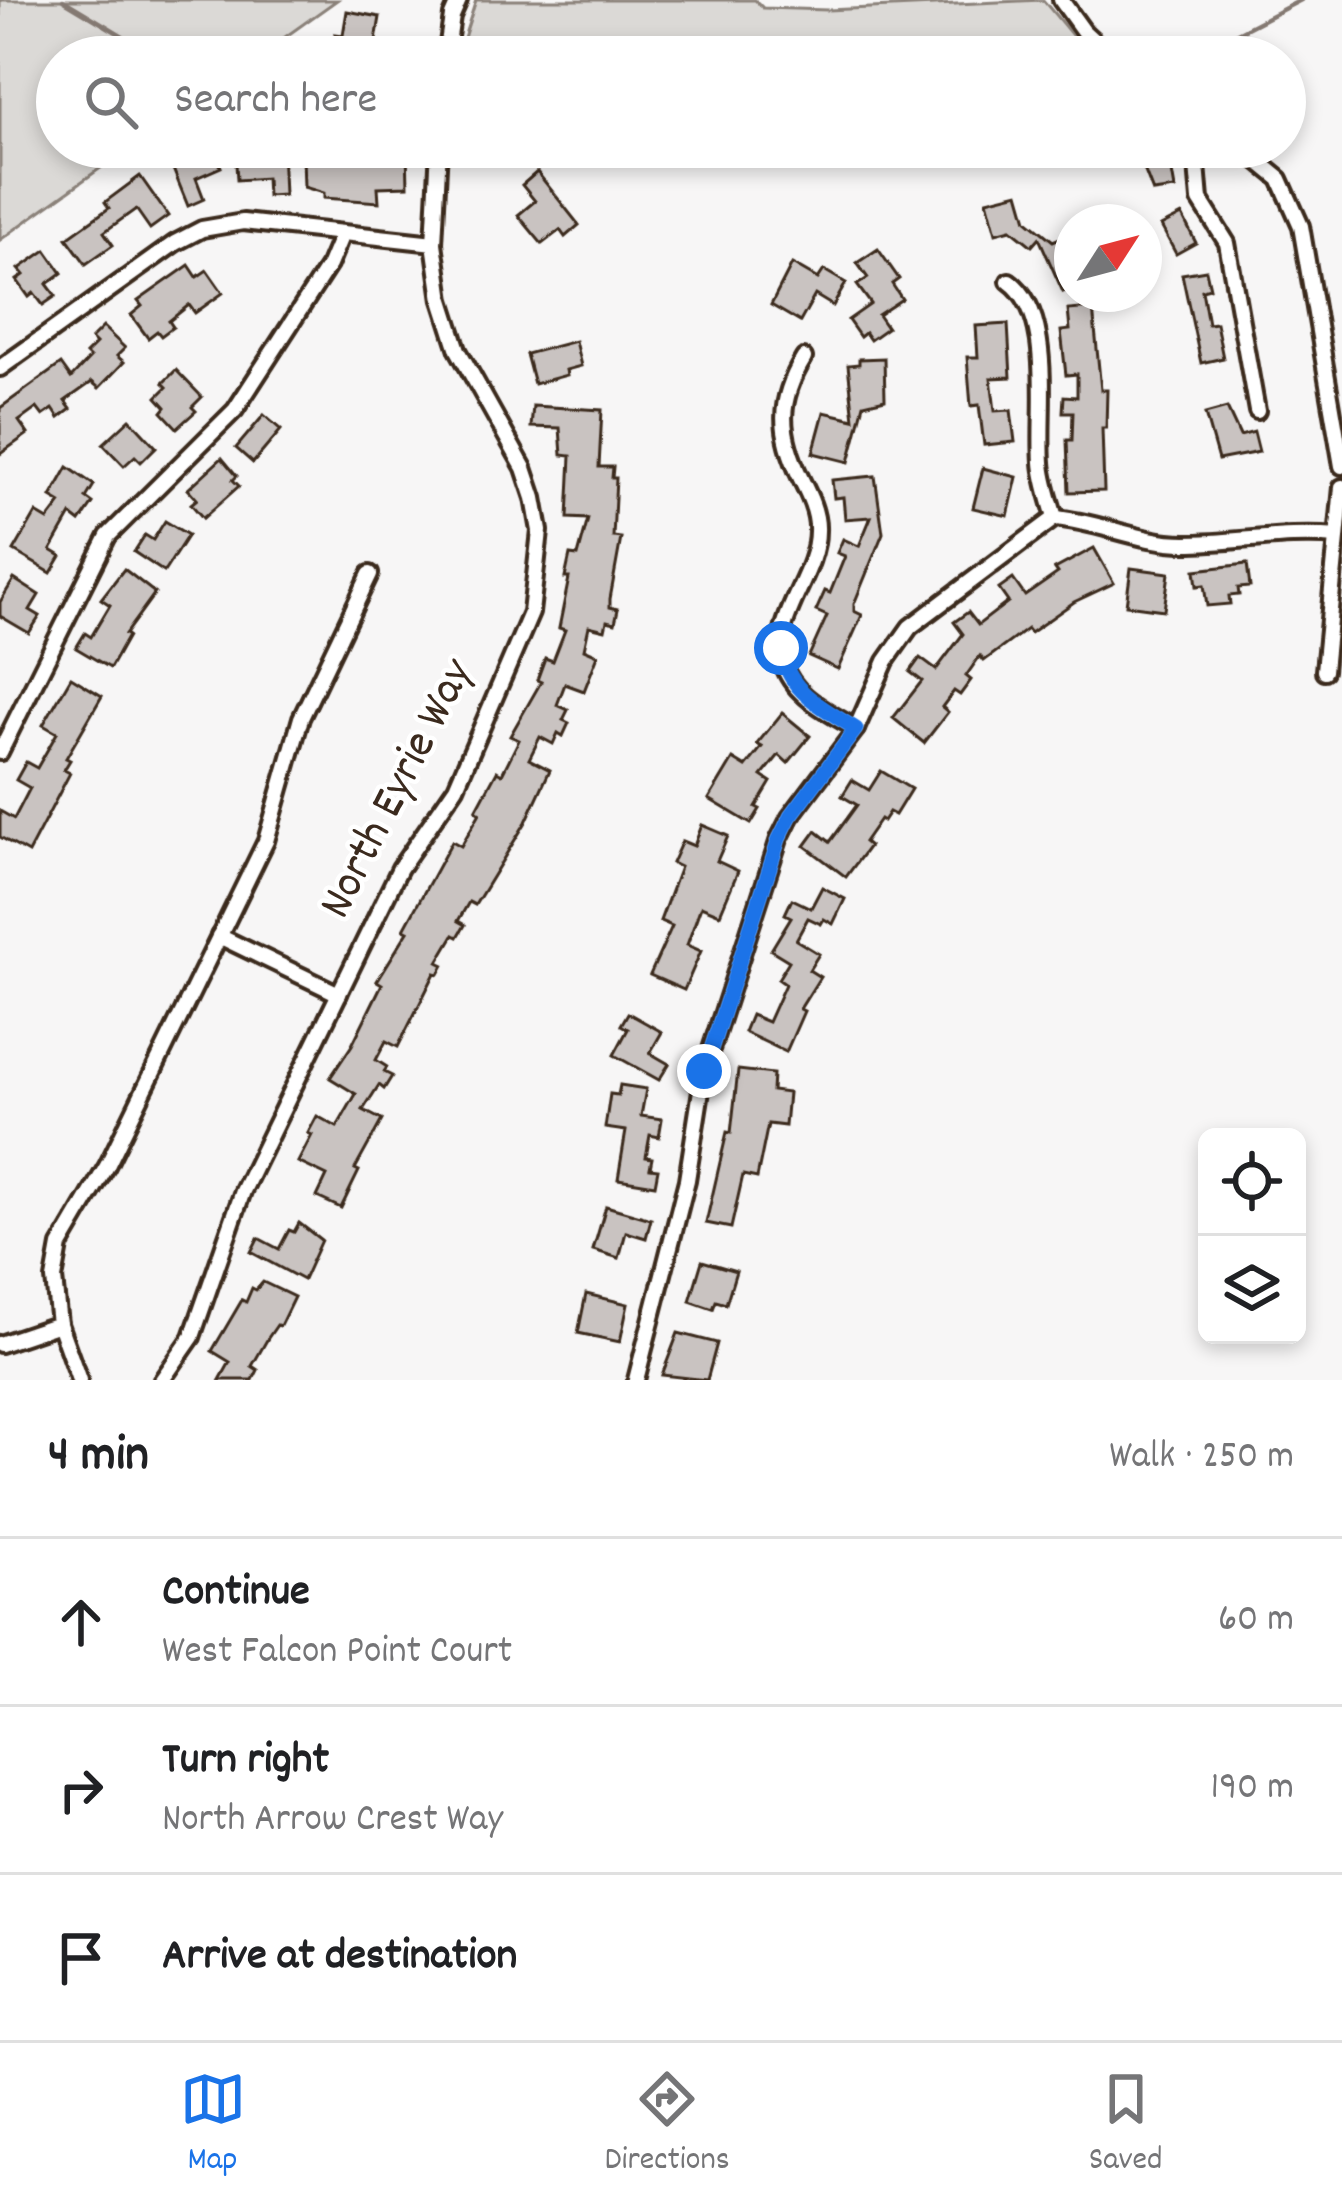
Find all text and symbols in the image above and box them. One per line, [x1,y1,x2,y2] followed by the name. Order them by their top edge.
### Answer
[36,36,1306,168] search box
[78,69,144,135] icon: search
[174,70,377,134] text: Search here
[1054,204,1162,312] north arrow
[754,621,808,675] route start
[304,647,495,932] street label: North Eyrie Way
[677,1044,731,1098] route end
[1198,1128,1306,1344] map controls
[1198,1128,1306,1236] button: locate
[1198,1236,1306,1344] button: layers
[48,1422,149,1494] text: 4 min
[1109,1431,1294,1486] text: Walk · 250 m
[162,1562,310,1626] text: Continue
[48,1589,114,1655] icon: ahead
[1218,1594,1294,1649] text: 60 m
[162,1626,512,1681] text: West Falcon Point Court
[162,1730,329,1794] text: Turn right
[48,1757,114,1823] icon: right
[1211,1762,1294,1817] text: 190 m
[162,1794,503,1849] text: North Arrow Crest Way
[48,1925,114,1991] icon: arrive
[162,1926,517,1990] text: Arrive at destination
[180,2066,246,2185] tab: Map
[605,2066,730,2185] tab: Directions
[1089,2066,1162,2185] tab: Saved

